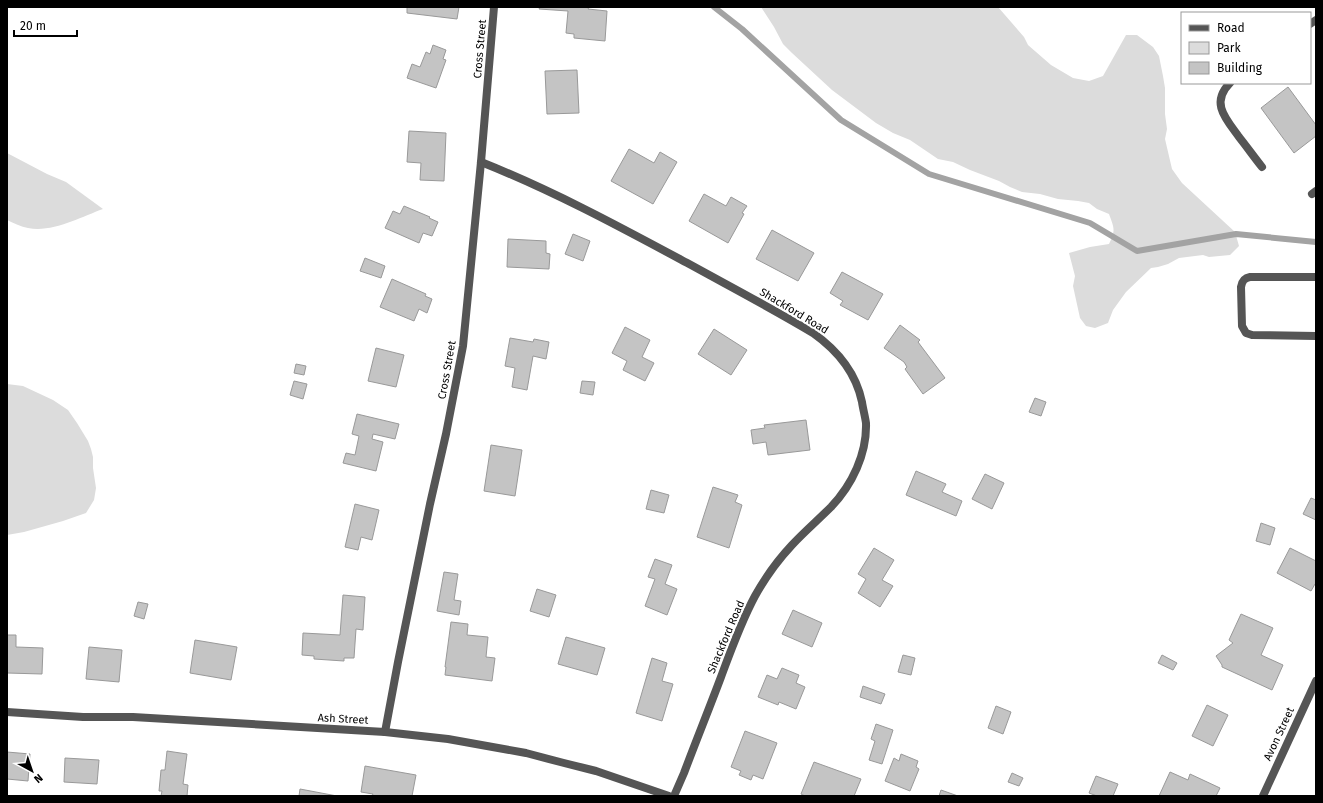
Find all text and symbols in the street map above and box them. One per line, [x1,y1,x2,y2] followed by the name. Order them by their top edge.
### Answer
[14,12,77,38] scale bar
[1181,12,1311,84] legend
[20,19,46,33] text: 20 m
[471,19,489,79] street label: Cross Street
[1217,21,1245,35] text: Road
[1217,41,1241,55] text: Park
[1217,61,1263,75] text: Building
[757,285,831,337] street label: Shackford Road
[435,340,459,400] street label: Cross Street
[705,599,747,675] street label: Shackford Road
[1261,705,1297,763] street label: Avon Street
[317,711,369,727] street label: Ash Street
[12,751,52,791] north arrow
[31,771,45,786] text: N

